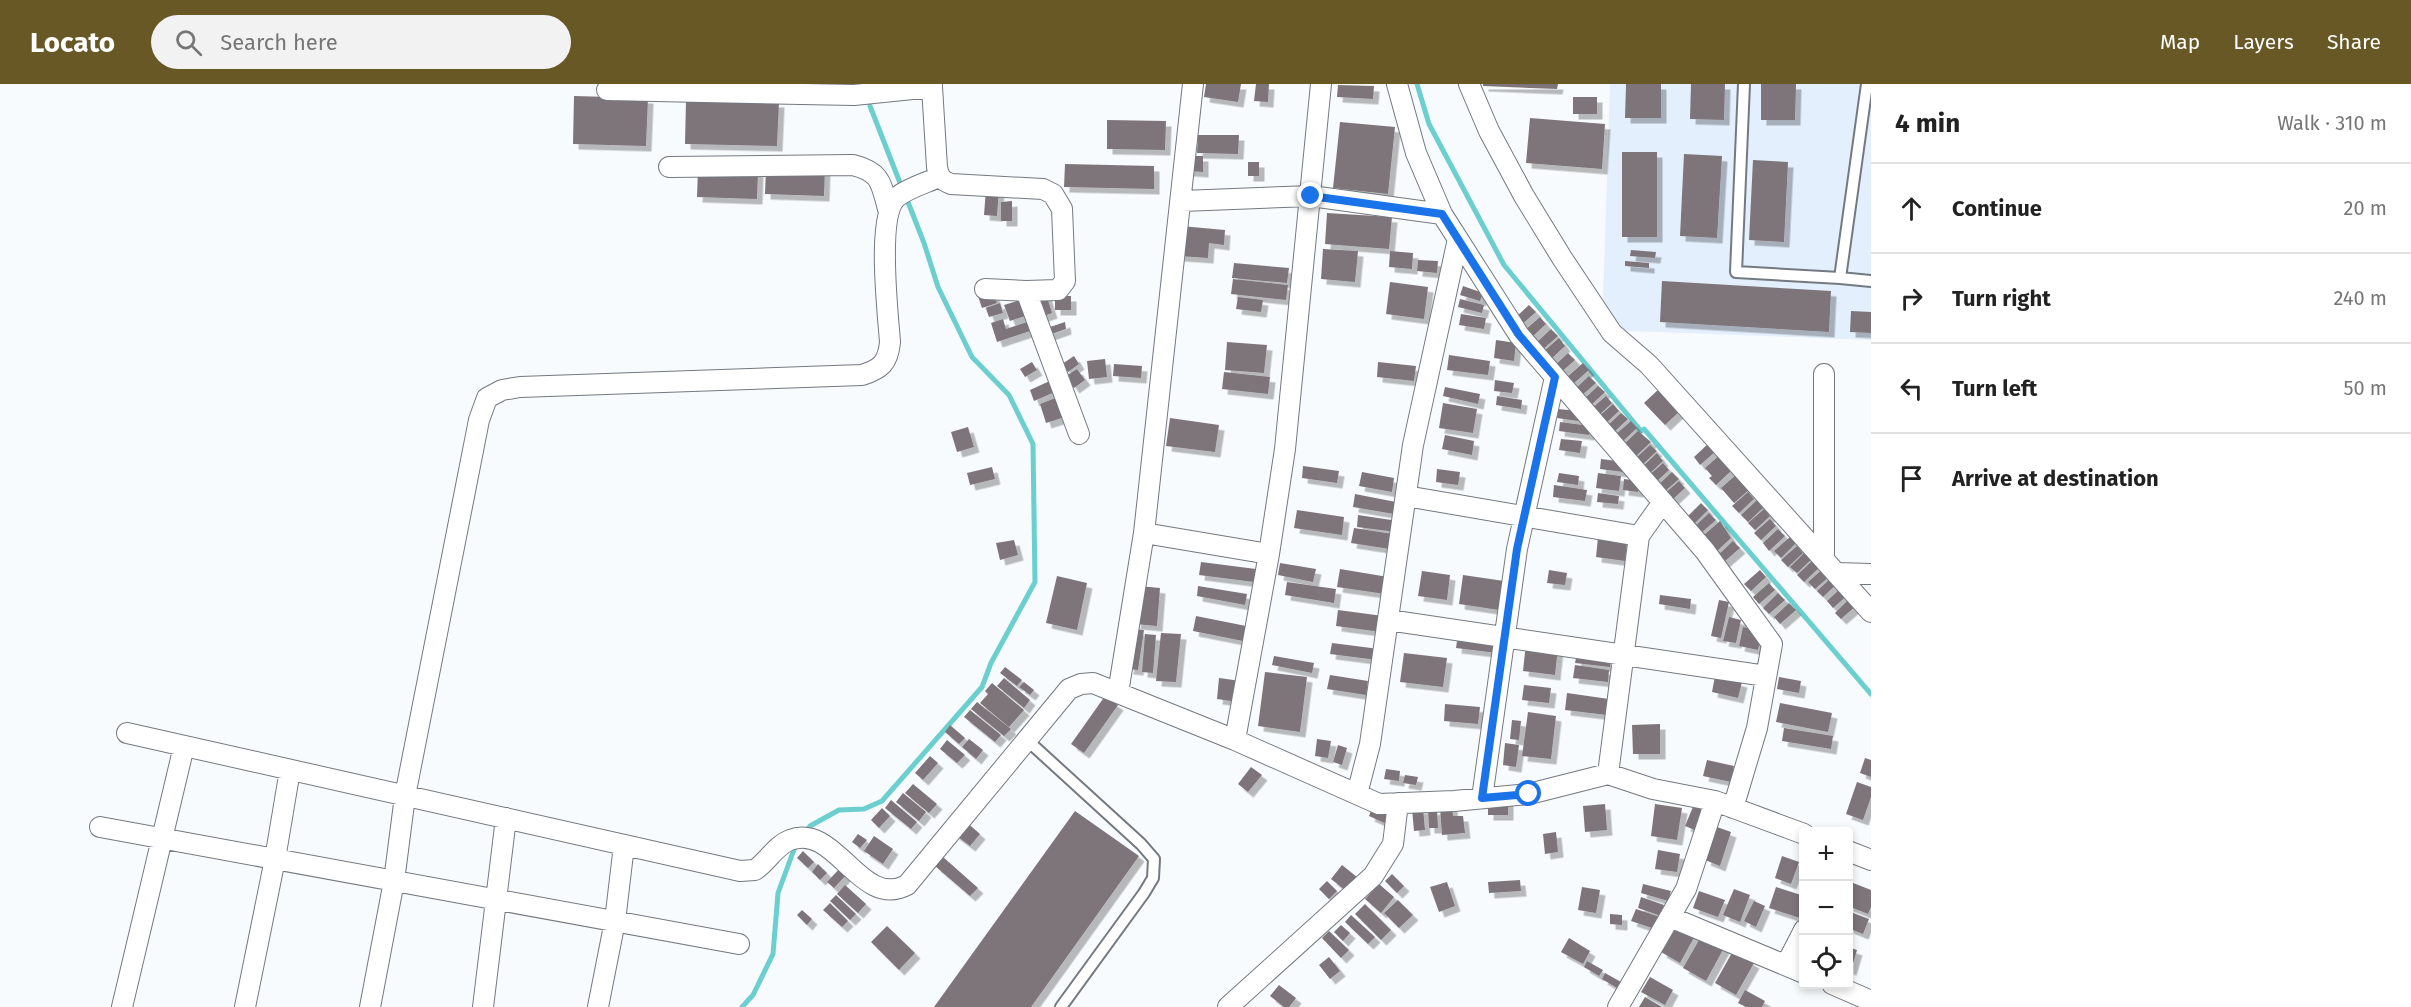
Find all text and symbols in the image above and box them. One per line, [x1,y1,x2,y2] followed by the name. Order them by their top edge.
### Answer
[151,15,571,69] search box
[30,26,115,59] text: Locato
[172,26,205,59] icon: search
[220,29,338,56] text: Search here
[2160,29,2200,55] text: Map
[2233,29,2294,55] text: Layers
[2327,29,2381,55] text: Share
[1895,108,1960,139] text: 4 min
[2277,111,2387,135] text: Walk · 310 m
[1297,182,1323,208] route end
[1895,192,1928,225] icon: ahead
[1952,195,2042,222] text: Continue
[2344,196,2387,220] text: 20 m
[1895,282,1928,315] icon: right
[1952,285,2051,312] text: Turn right
[2333,286,2387,310] text: 240 m
[1895,372,1928,405] icon: left
[1952,375,2037,402] text: Turn left
[2343,376,2387,400] text: 50 m
[1895,462,1928,495] icon: arrive
[1952,465,2159,492] text: Arrive at destination
[1515,780,1541,806] route start
[1799,827,1853,989] map controls
[1799,827,1853,881] button: +
[1799,881,1853,935] button: −
[1799,935,1853,989] button: locate

